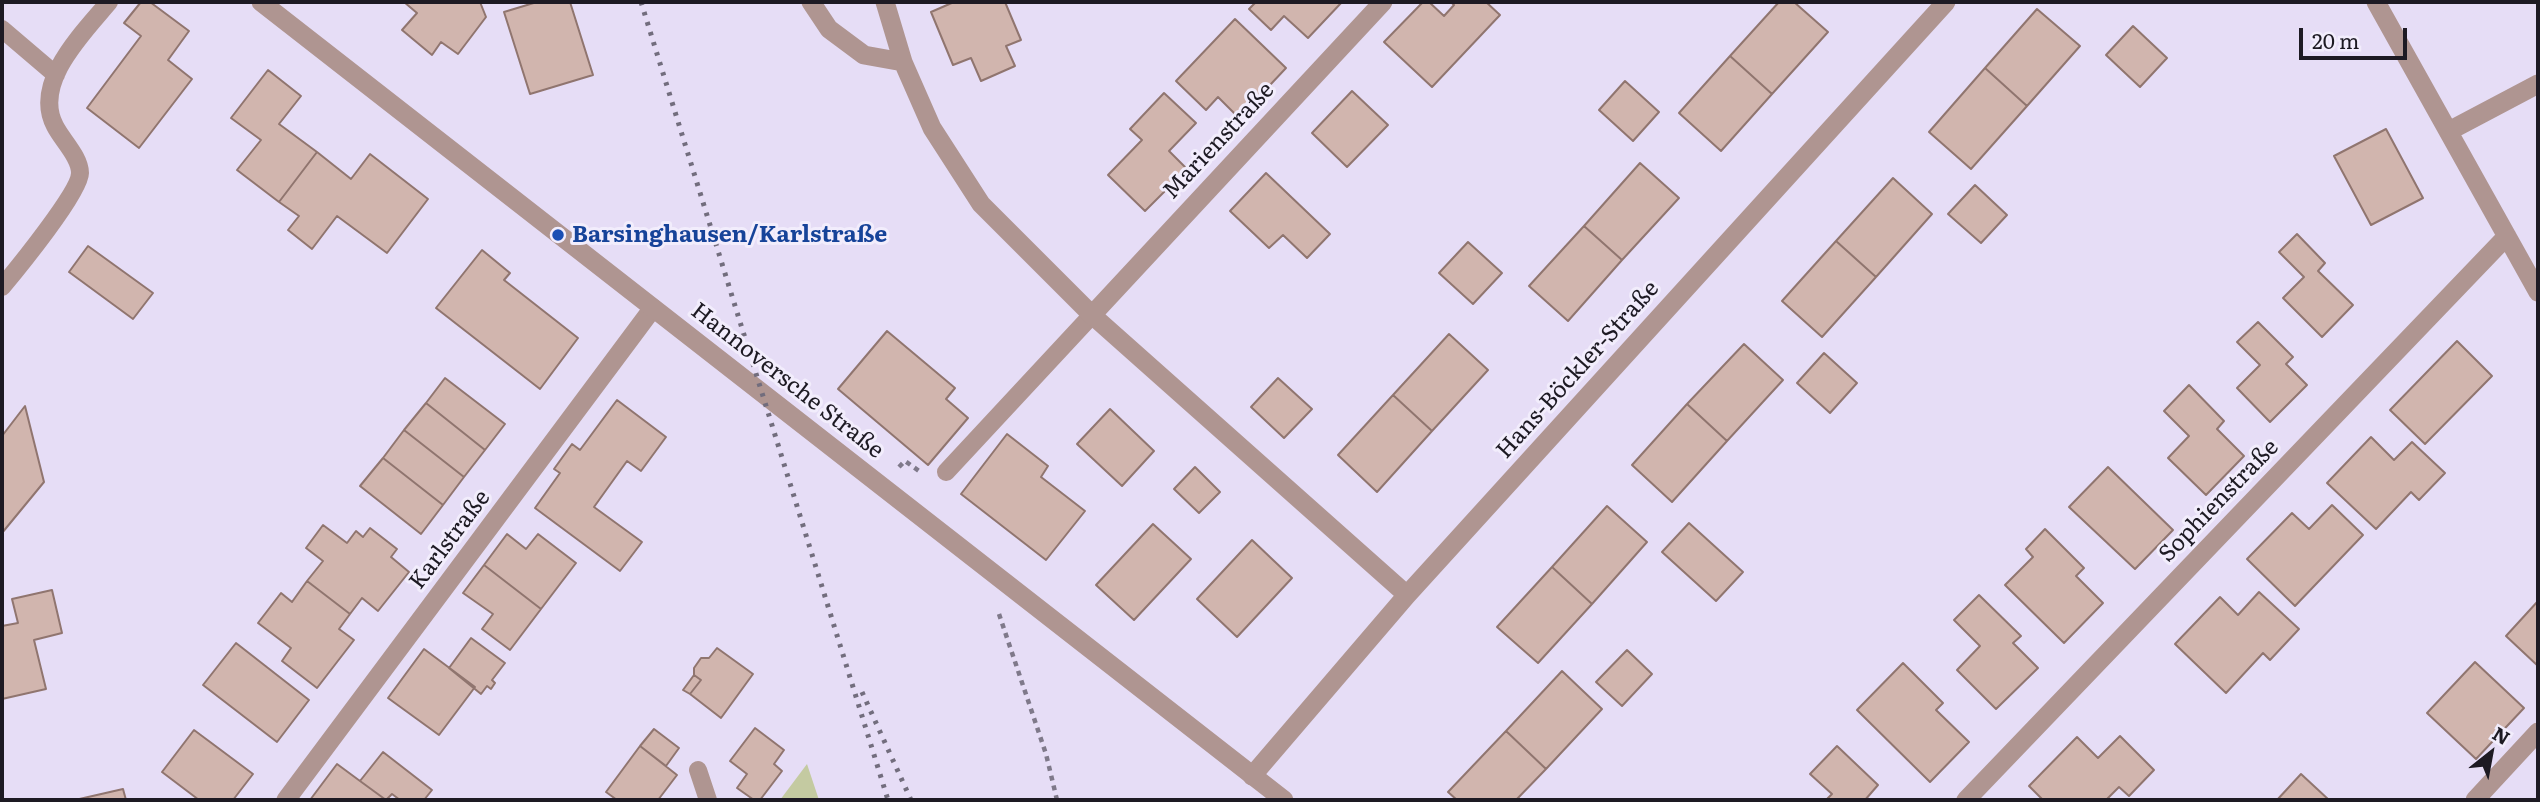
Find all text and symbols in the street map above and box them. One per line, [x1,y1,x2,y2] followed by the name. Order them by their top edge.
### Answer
[2302,14,2410,58] scale bar
[2312,24,2359,55] text: 20 m
[1158,77,1280,205] street label: Marienstraße
[572,221,887,249] place label: Barsinghausen/Karlstraße
[550,227,566,243] marker: Barsinghausen/Karlstraße
[1491,275,1665,465] street label: Hans-Böckler-Straße
[685,297,889,465] street label: Hannoversche Straße
[2153,434,2285,568] street label: Sophienstraße
[404,485,496,595] street label: Karlstraße
[2456,718,2526,788] north arrow
[2488,719,2516,751] text: N

